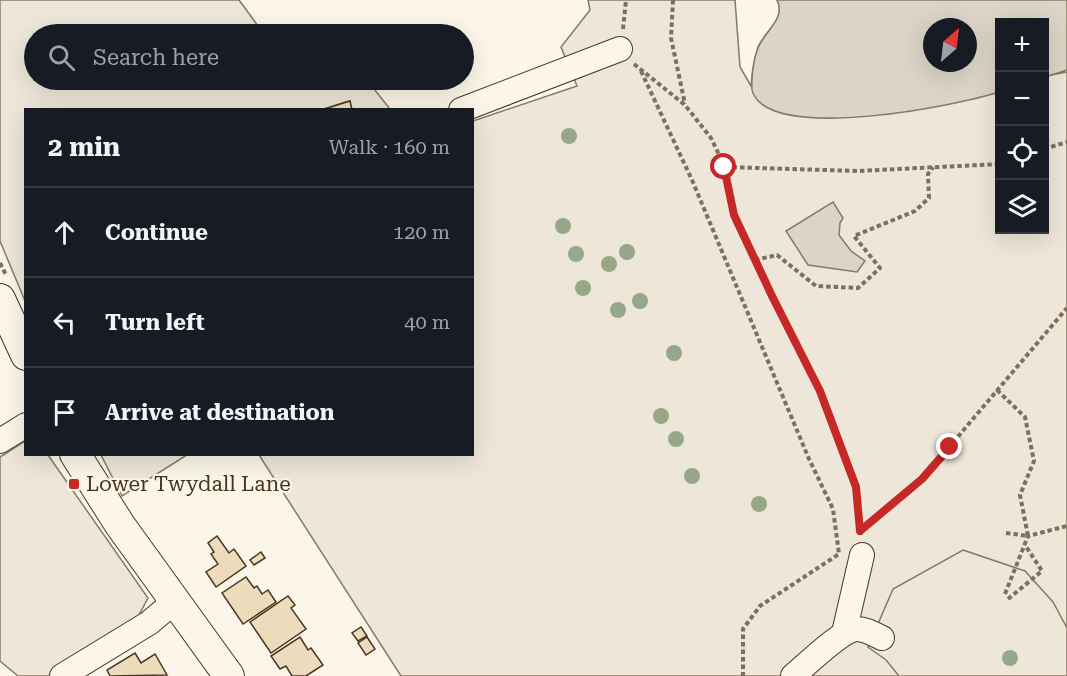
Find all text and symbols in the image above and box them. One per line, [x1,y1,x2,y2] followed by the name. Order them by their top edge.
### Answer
[923,18,977,72] north arrow
[995,18,1049,234] map controls
[995,18,1049,72] button: +
[24,24,474,90] search box
[45,41,78,74] icon: search
[93,45,219,70] text: Search here
[995,72,1049,126] button: −
[995,126,1049,180] button: locate
[48,132,120,162] text: 2 min
[329,135,450,159] text: Walk · 160 m
[710,153,736,179] route start
[995,180,1049,234] button: layers
[48,216,81,249] icon: ahead
[105,220,208,245] text: Continue
[393,220,450,244] text: 120 m
[48,306,81,339] icon: left
[105,310,205,335] text: Turn left
[404,310,450,334] text: 40 m
[48,396,81,429] icon: arrive
[105,400,334,425] text: Arrive at destination
[936,433,962,459] route end
[86,472,291,496] place label: Lower Twydall Lane
[67,477,81,491] marker: Lower Twydall Lane

